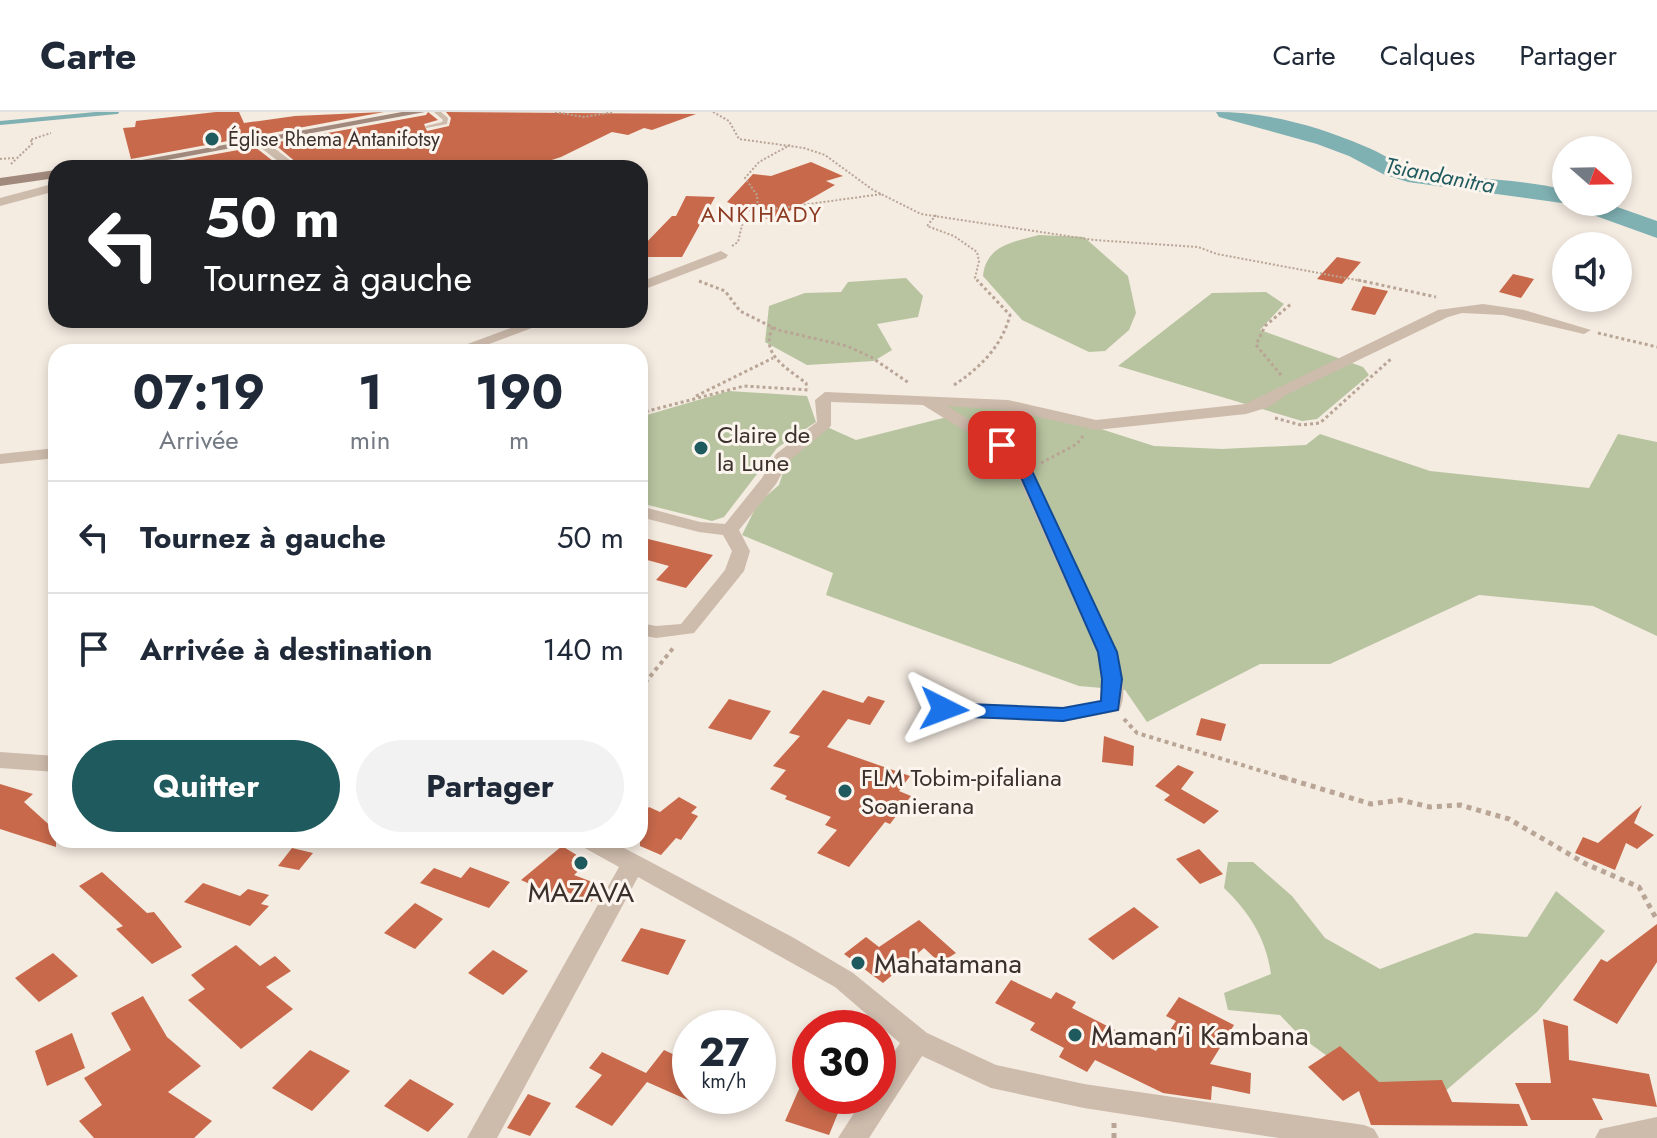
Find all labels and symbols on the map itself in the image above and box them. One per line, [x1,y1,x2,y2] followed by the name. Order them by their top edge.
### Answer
[228,125,440,154] place label: Église Rhema Antanifotsy
[203,130,221,148] marker: Église Rhema Antanifotsy
[1552,136,1632,216] north arrow
[1382,149,1498,201] water label: Tsiandanitra
[701,198,823,230] district label: ANKIHADY
[968,411,1036,479] pin
[717,417,810,480] place label: Claire de la Lune
[692,439,710,457] marker: Claire de la Lune
[902,667,986,751] position arrow
[861,760,1062,823] place label: FLM Tobim-pifaliana Soanierana
[836,782,854,800] marker: FLM Tobim-pifaliana Soanierana
[572,854,590,872] marker: MAZAVA
[528,872,635,913] place label: MAZAVA
[874,943,1022,984] place label: Mahatamana
[849,954,867,972] marker: Mahatamana
[792,1010,896,1114] speed limit sign: 30
[1091,1015,1309,1056] place label: Maman'i Kambana
[1066,1026,1084,1044] marker: Maman'i Kambana

